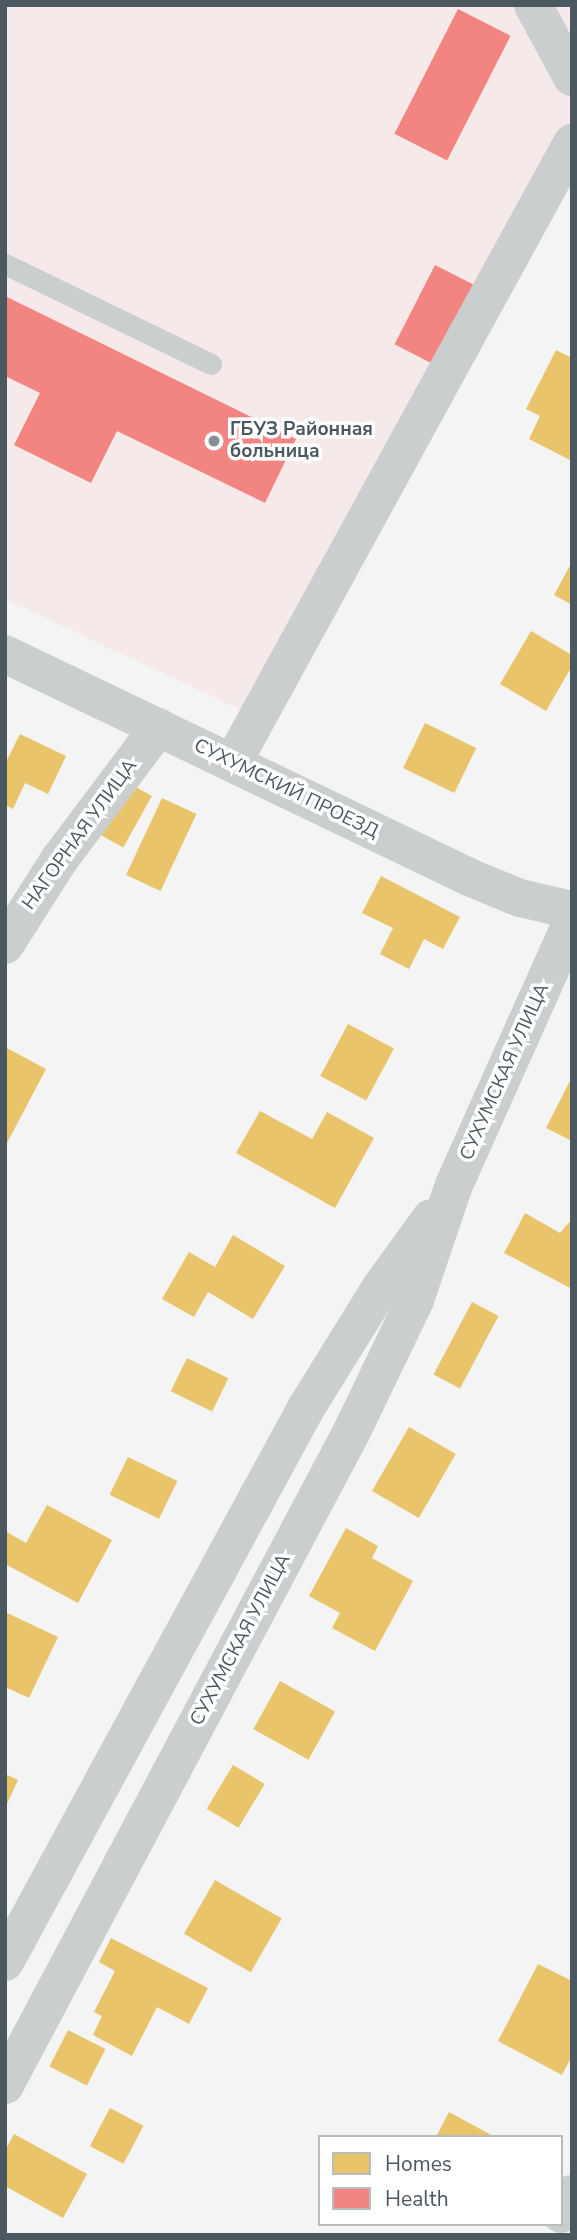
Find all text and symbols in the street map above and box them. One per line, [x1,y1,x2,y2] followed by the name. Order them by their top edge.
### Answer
[230,419,373,463] place label: ГБУЗ Районная больница
[204,431,224,451] marker: ГБУЗ Районная больница
[190,734,382,844] street label: СУХУМСКИЙ ПРОЕЗД
[18,755,142,915] street label: НАГОРНАЯ УЛИЦА
[456,980,554,1164] street label: СУХУМСКАЯ УЛИЦА
[186,1550,296,1730] street label: СУХУМСКАЯ УЛИЦА
[318,2135,563,2226] legend
[385,2150,452,2178] text: Homes
[385,2185,449,2213] text: Health

